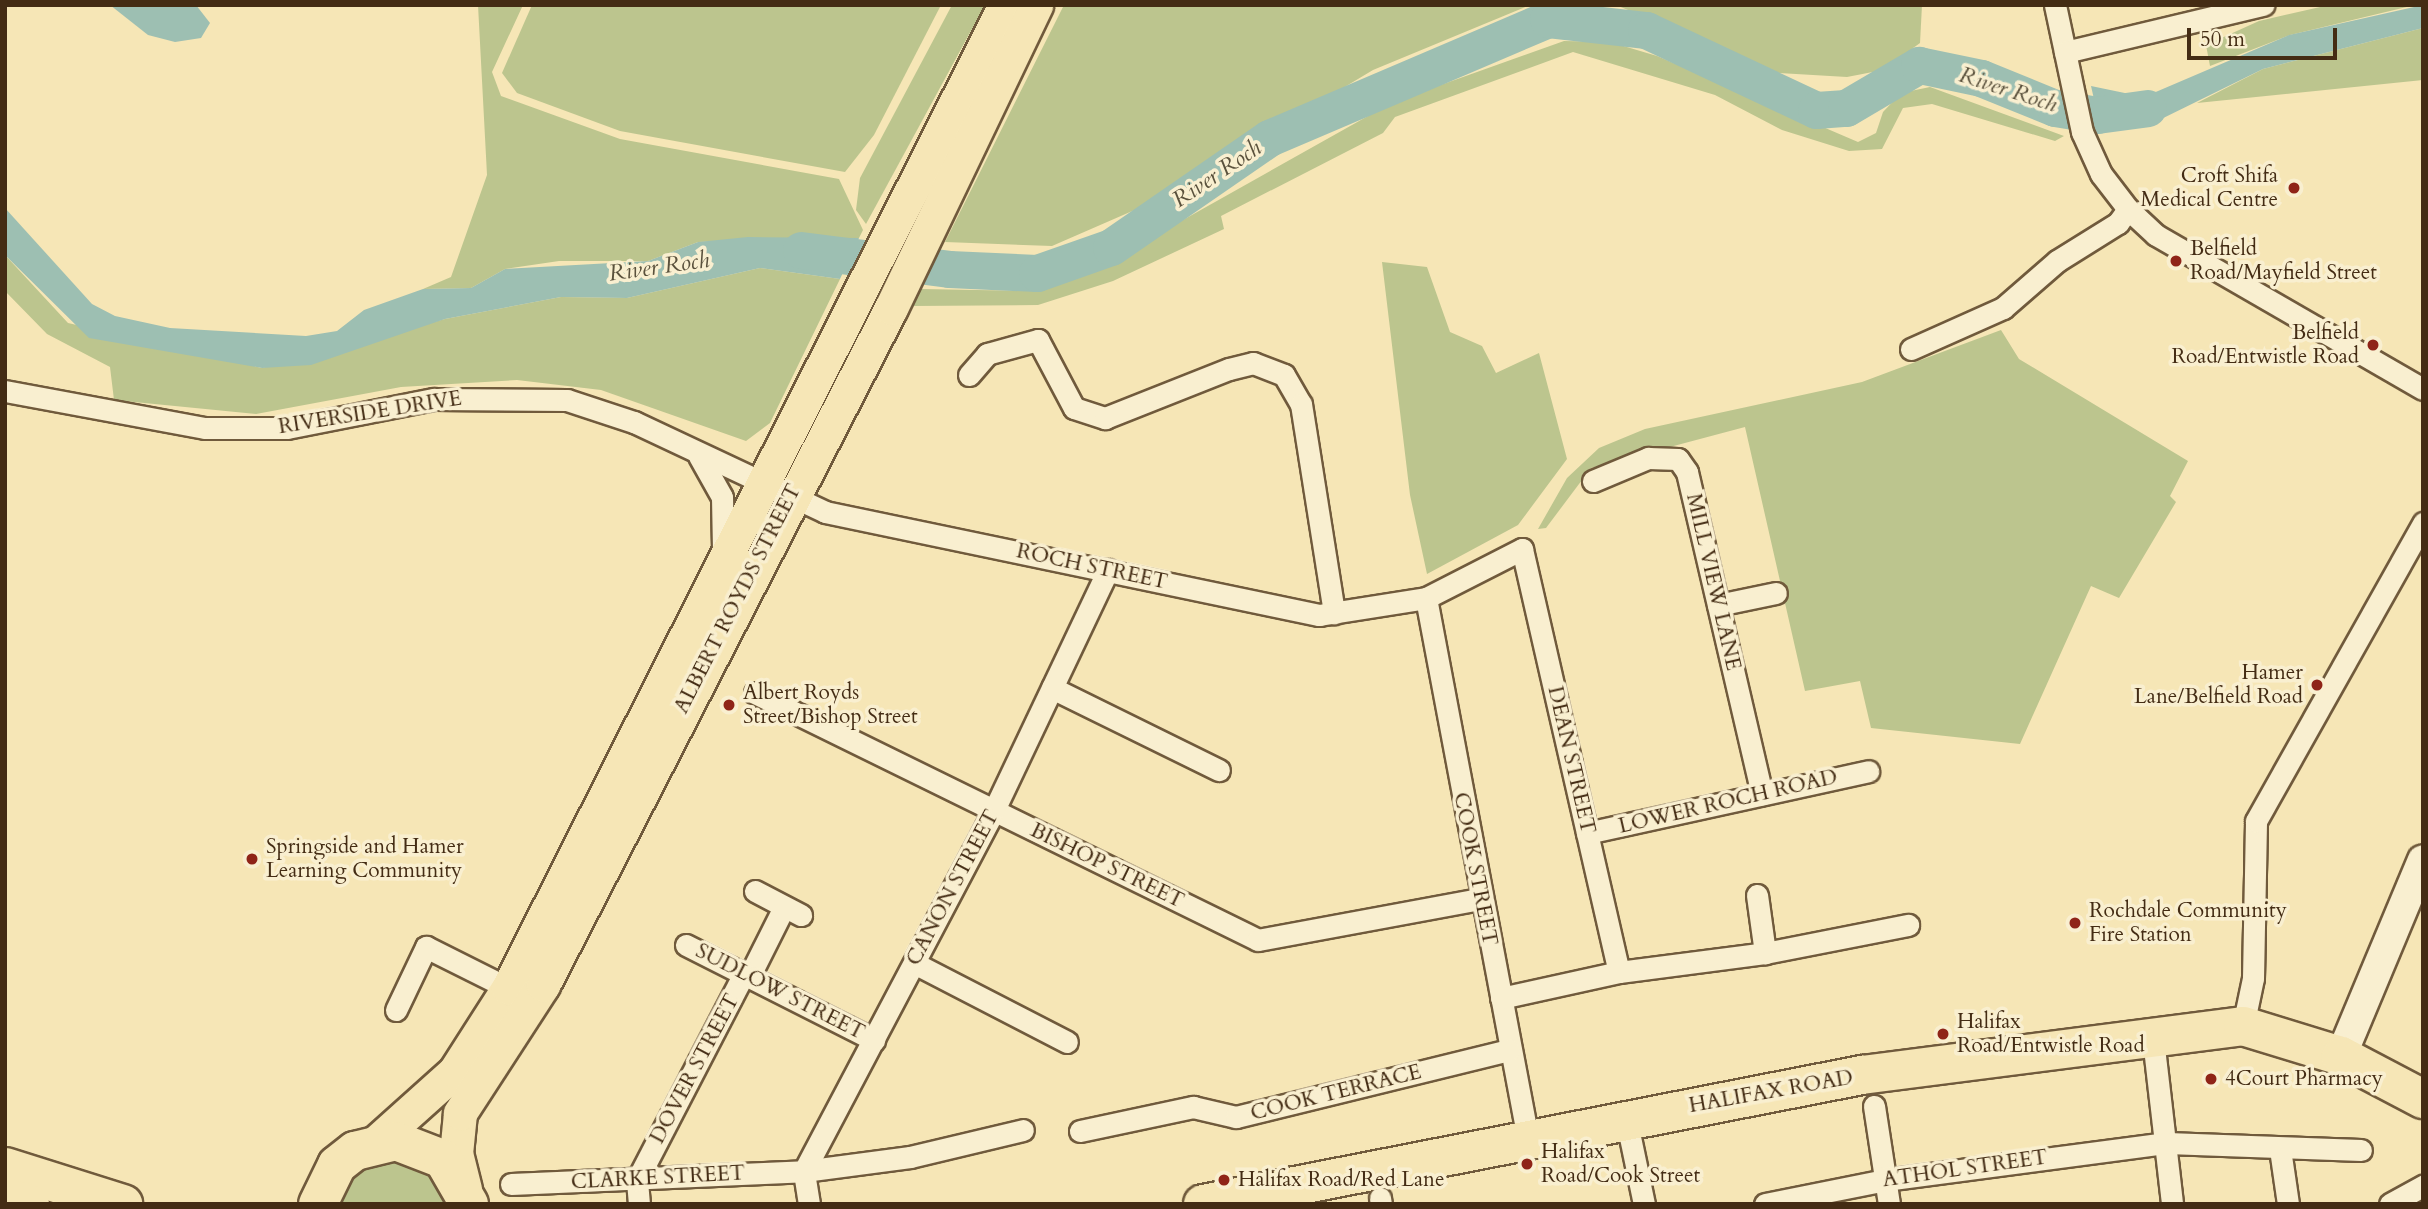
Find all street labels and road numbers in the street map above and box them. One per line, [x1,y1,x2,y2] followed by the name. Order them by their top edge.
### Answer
[277,386,463,440] street label: RIVERSIDE DRIVE
[669,480,807,718] street label: ALBERT ROYDS STREET
[1680,491,1746,673] street label: MILL VIEW LANE
[1014,539,1170,595] street label: ROCH STREET
[1542,684,1600,836] street label: DEAN STREET
[1616,765,1840,839] street label: LOWER ROCH ROAD
[1448,790,1502,948] street label: COOK STREET
[901,806,1005,970] street label: CANON STREET
[1026,818,1188,914] street label: BISHOP STREET
[691,939,869,1045] street label: SUDLOW STREET
[645,990,745,1148] street label: DOVER STREET
[1248,1060,1424,1126] street label: COOK TERRACE
[1687,1065,1855,1119] street label: HALIFAX ROAD
[1881,1145,2049,1193] street label: ATHOL STREET
[570,1161,746,1195] street label: CLARKE STREET

